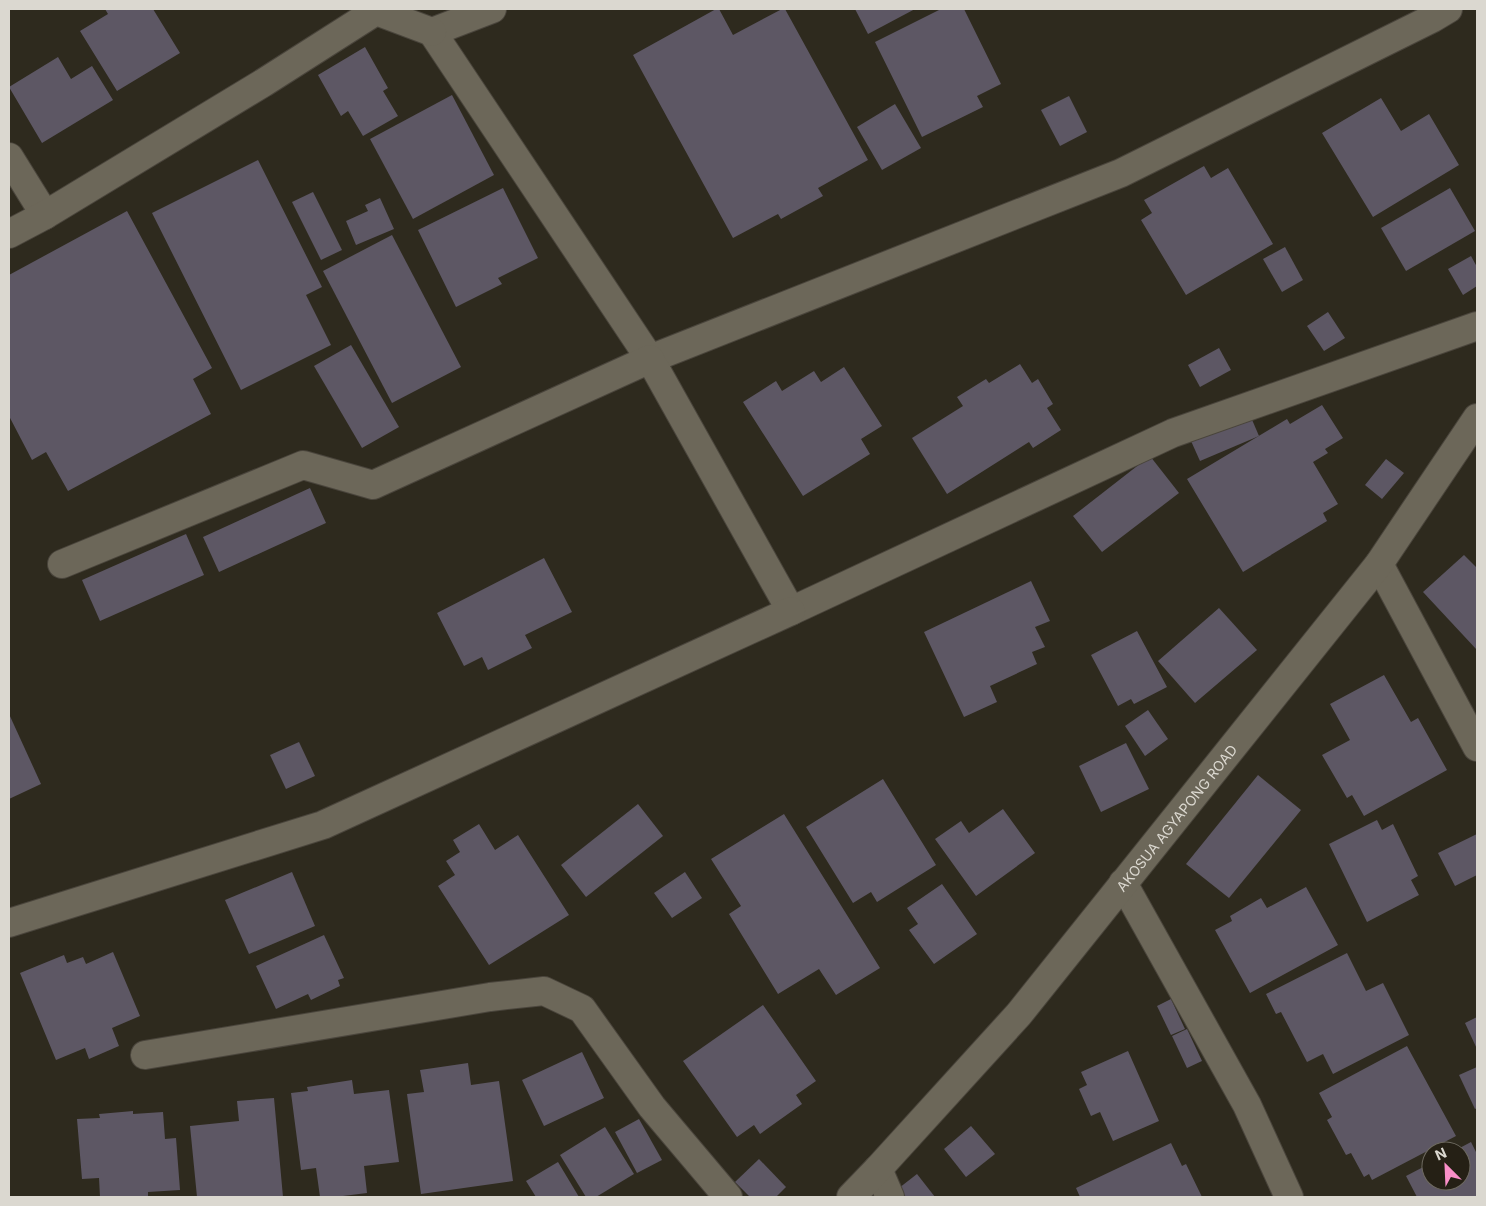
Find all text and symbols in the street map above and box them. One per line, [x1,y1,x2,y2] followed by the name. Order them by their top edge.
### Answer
[1112,741,1240,894] street label: AKOSUA AGYAPONG ROAD
[1421,1141,1471,1191] north arrow
[1432,1144,1449,1164] text: N

